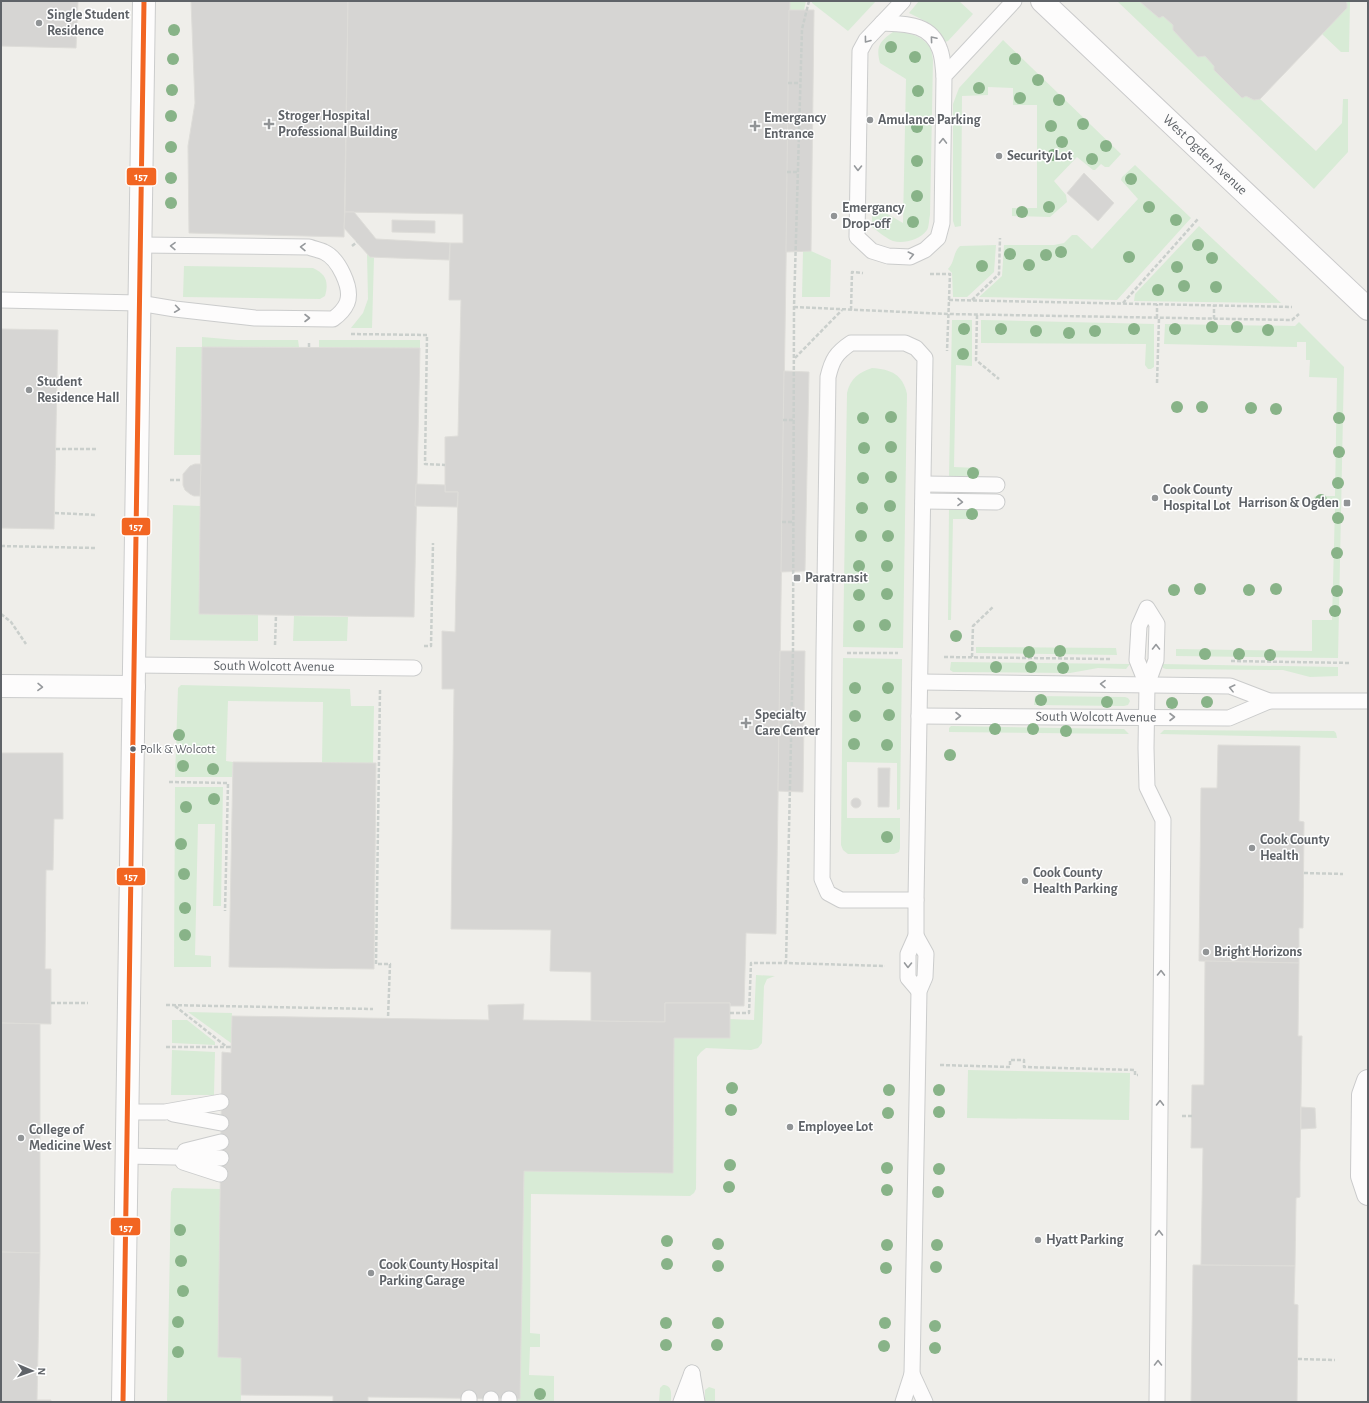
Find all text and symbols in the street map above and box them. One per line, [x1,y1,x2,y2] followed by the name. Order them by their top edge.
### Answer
[47,8,130,38] place label: Single Student Residence
[34,18,44,28] marker: Single Student Residence
[865,36,872,43] one-way arrow
[931,36,938,44] one-way arrow
[278,109,399,139] place label: Stroger Hospital Professional Building
[764,111,827,141] place label: Emergancy Entrance
[1160,112,1250,198] street label: West Ogden Avenue
[878,113,982,127] place label: Amulance Parking
[865,115,875,125] marker: Amulance Parking
[263,118,275,130] marker: Stroger Hospital Professional Building
[749,120,761,132] marker: Emergancy Entrance
[939,138,947,144] one-way arrow
[1007,149,1072,163] place label: Security Lot
[994,151,1004,161] marker: Security Lot
[854,165,862,171] one-way arrow
[126,167,157,186] line badge: 157
[134,171,148,182] text: 157
[842,201,905,231] place label: Emergancy Drop-off
[829,211,839,221] marker: Emergancy Drop-off
[170,242,176,250] one-way arrow
[300,243,306,251] one-way arrow
[908,251,915,259] one-way arrow
[174,304,180,313] one-way arrow
[304,314,310,322] one-way arrow
[37,375,120,405] place label: Student Residence Hall
[24,385,34,395] marker: Student Residence Hall
[1163,483,1233,513] place label: Cook County Hospital Lot
[1150,493,1160,503] marker: Cook County Hospital Lot
[1238,496,1339,510] place label: Harrison & Ogden
[957,497,963,506] one-way arrow
[1342,498,1352,508] marker: Harrison & Ogden
[121,517,151,536] line badge: 157
[129,521,143,532] text: 157
[805,571,868,585] place label: Paratransit
[792,573,802,583] marker: Paratransit
[1152,644,1161,650] one-way arrow
[213,659,335,674] street label: South Wolcott Avenue
[1100,680,1106,688] one-way arrow
[37,683,43,691] one-way arrow
[1229,684,1236,693] one-way arrow
[755,708,820,738] place label: Specialty Care Center
[1035,710,1157,725] street label: South Wolcott Avenue
[955,712,961,720] one-way arrow
[1169,713,1175,721] one-way arrow
[740,717,752,729] marker: Specialty Care Center
[140,743,215,756] place label: Polk & Wolcott
[128,744,138,754] marker: Polk & Wolcott
[1260,833,1330,863] place label: Cook County Health
[1247,843,1257,853] marker: Cook County Health
[1033,866,1119,896] place label: Cook County Health Parking
[116,867,146,886] line badge: 157
[124,871,138,882] text: 157
[1020,876,1030,886] marker: Cook County Health Parking
[1214,945,1302,959] place label: Bright Horizons
[1201,947,1211,957] marker: Bright Horizons
[904,962,912,968] one-way arrow
[1157,970,1165,976] one-way arrow
[1156,1100,1164,1106] one-way arrow
[798,1120,873,1134] place label: Employee Lot
[785,1122,795,1132] marker: Employee Lot
[29,1123,112,1153] place label: College of Medicine West
[16,1133,26,1143] marker: College of Medicine West
[110,1217,141,1236] line badge: 157
[119,1222,133,1233] text: 157
[1155,1230,1163,1236] one-way arrow
[1046,1233,1125,1247] place label: Hyatt Parking
[1033,1235,1043,1245] marker: Hyatt Parking
[379,1258,498,1288] place label: Cook County Hospital Parking Garage
[366,1268,376,1278] marker: Cook County Hospital Parking Garage
[12,1351,52,1391] north arrow
[1154,1360,1162,1366] one-way arrow
[36,1367,47,1375] text: N

